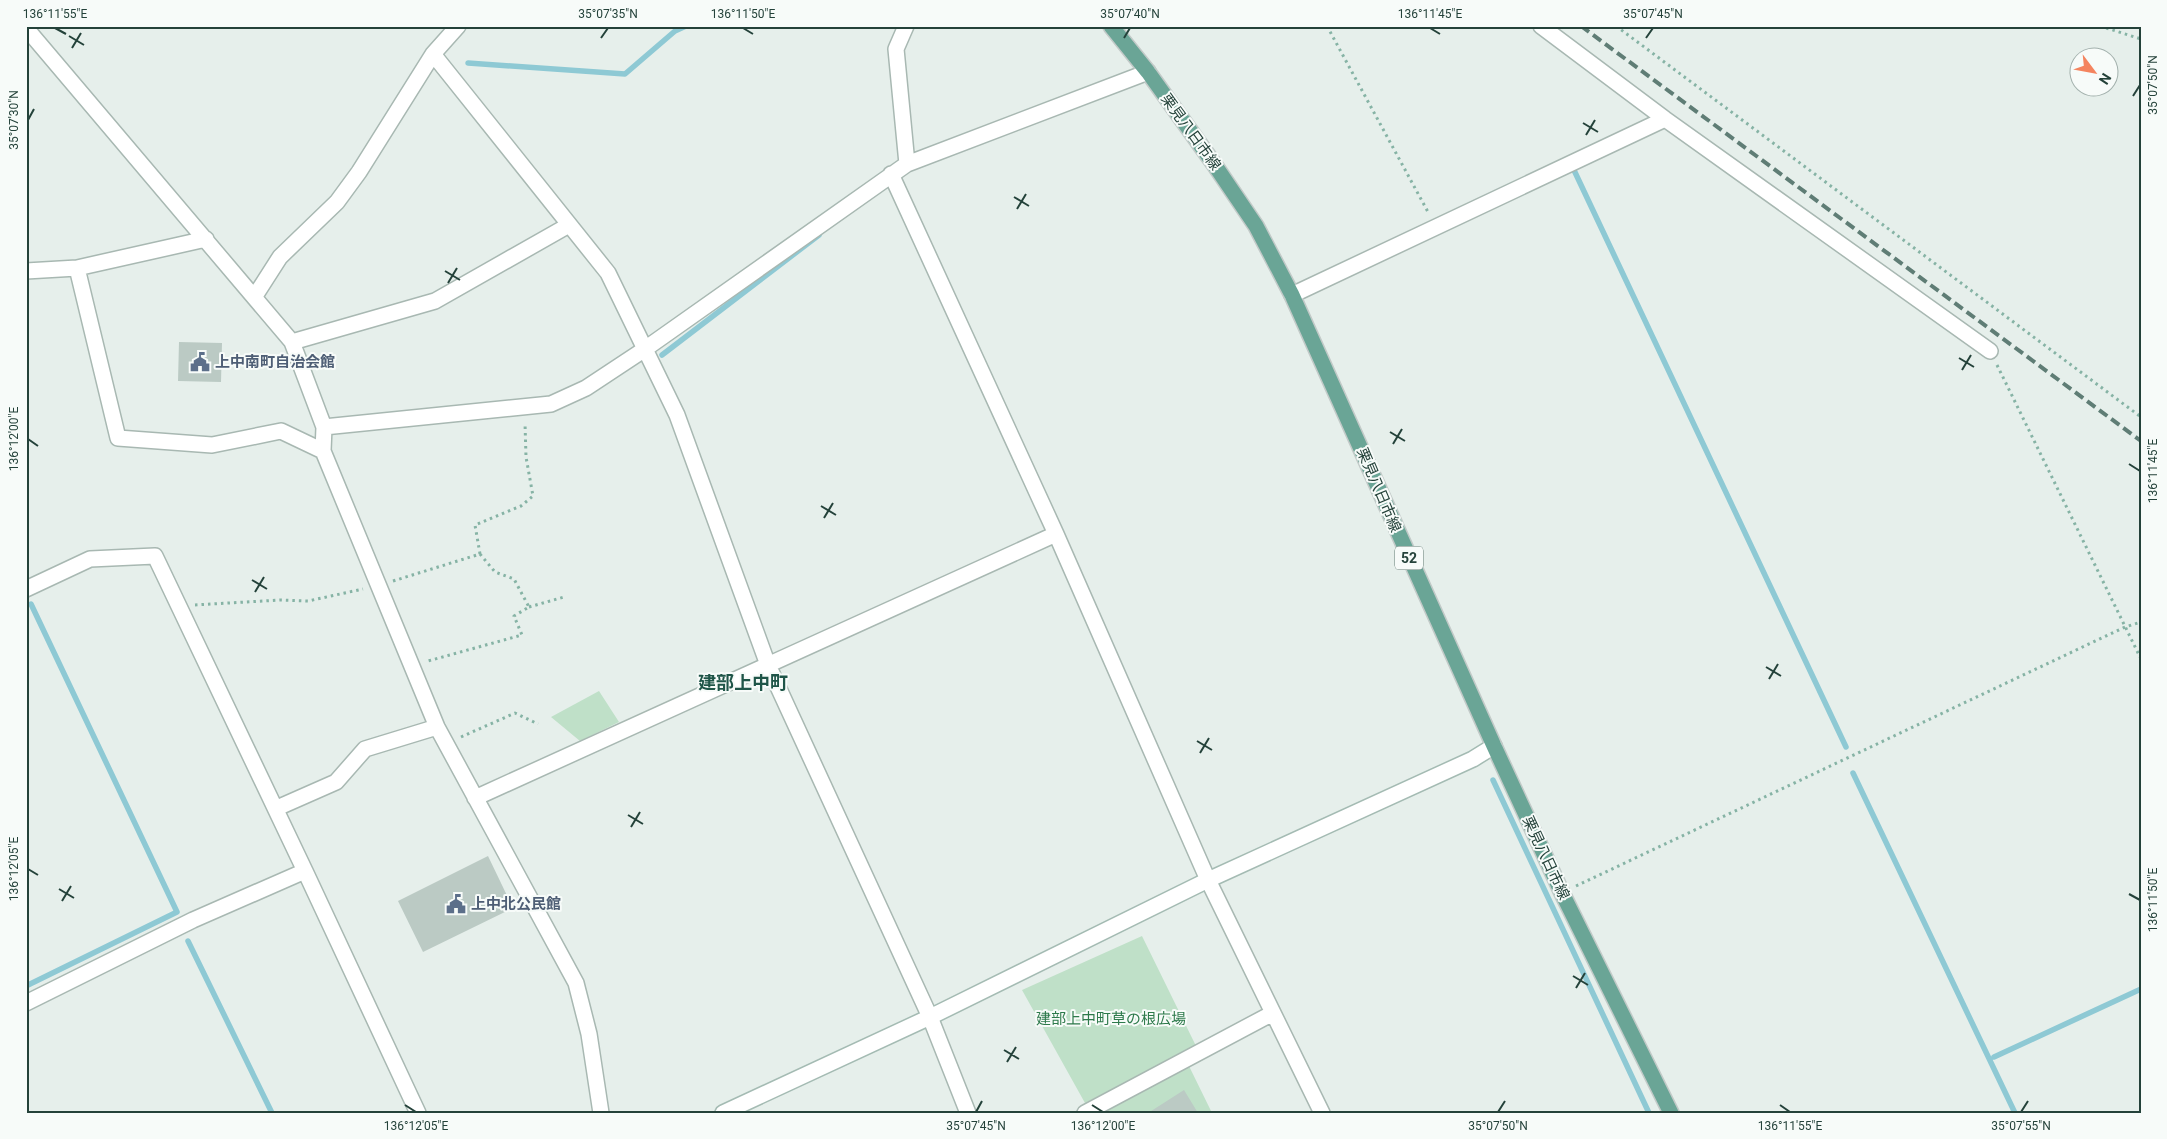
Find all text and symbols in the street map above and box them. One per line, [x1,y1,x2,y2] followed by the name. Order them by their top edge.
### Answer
[23,7,87,21] text: 136°11'55"E
[578,7,638,21] text: 35°07'35"N
[711,7,775,21] text: 136°11'50"E
[1100,7,1160,21] text: 35°07'40"N
[1398,7,1462,21] text: 136°11'45"E
[1623,7,1683,21] text: 35°07'45"N
[2070,48,2120,98] north arrow
[2146,55,2160,115] text: 35°07'50"N
[2096,70,2114,87] text: N
[7,90,21,150] text: 35°07'30"N
[1157,90,1225,174] street label: 栗見八日市線
[189,351,211,373] public building icon: 上中南町自治会館
[215,353,335,371] place label: 上中南町自治会館
[7,407,21,471] text: 136°12'00"E
[2146,439,2160,503] text: 136°11'45"E
[1353,445,1405,535] street label: 栗見八日市線
[1395,546,1423,570] road number: 52
[698,672,788,693] district label: 建部上中町
[1519,813,1573,903] street label: 栗見八日市線
[7,837,21,901] text: 136°12'05"E
[2146,868,2160,932] text: 136°11'50"E
[445,893,467,915] public building icon: 上中北公民館
[471,895,561,913] place label: 上中北公民館
[1036,1010,1186,1028] park label: 建部上中町草の根広場
[384,1119,448,1133] text: 136°12'05"E
[946,1119,1006,1133] text: 35°07'45"N
[1071,1119,1135,1133] text: 136°12'00"E
[1468,1119,1528,1133] text: 35°07'50"N
[1758,1119,1822,1133] text: 136°11'55"E
[1991,1119,2051,1133] text: 35°07'55"N

